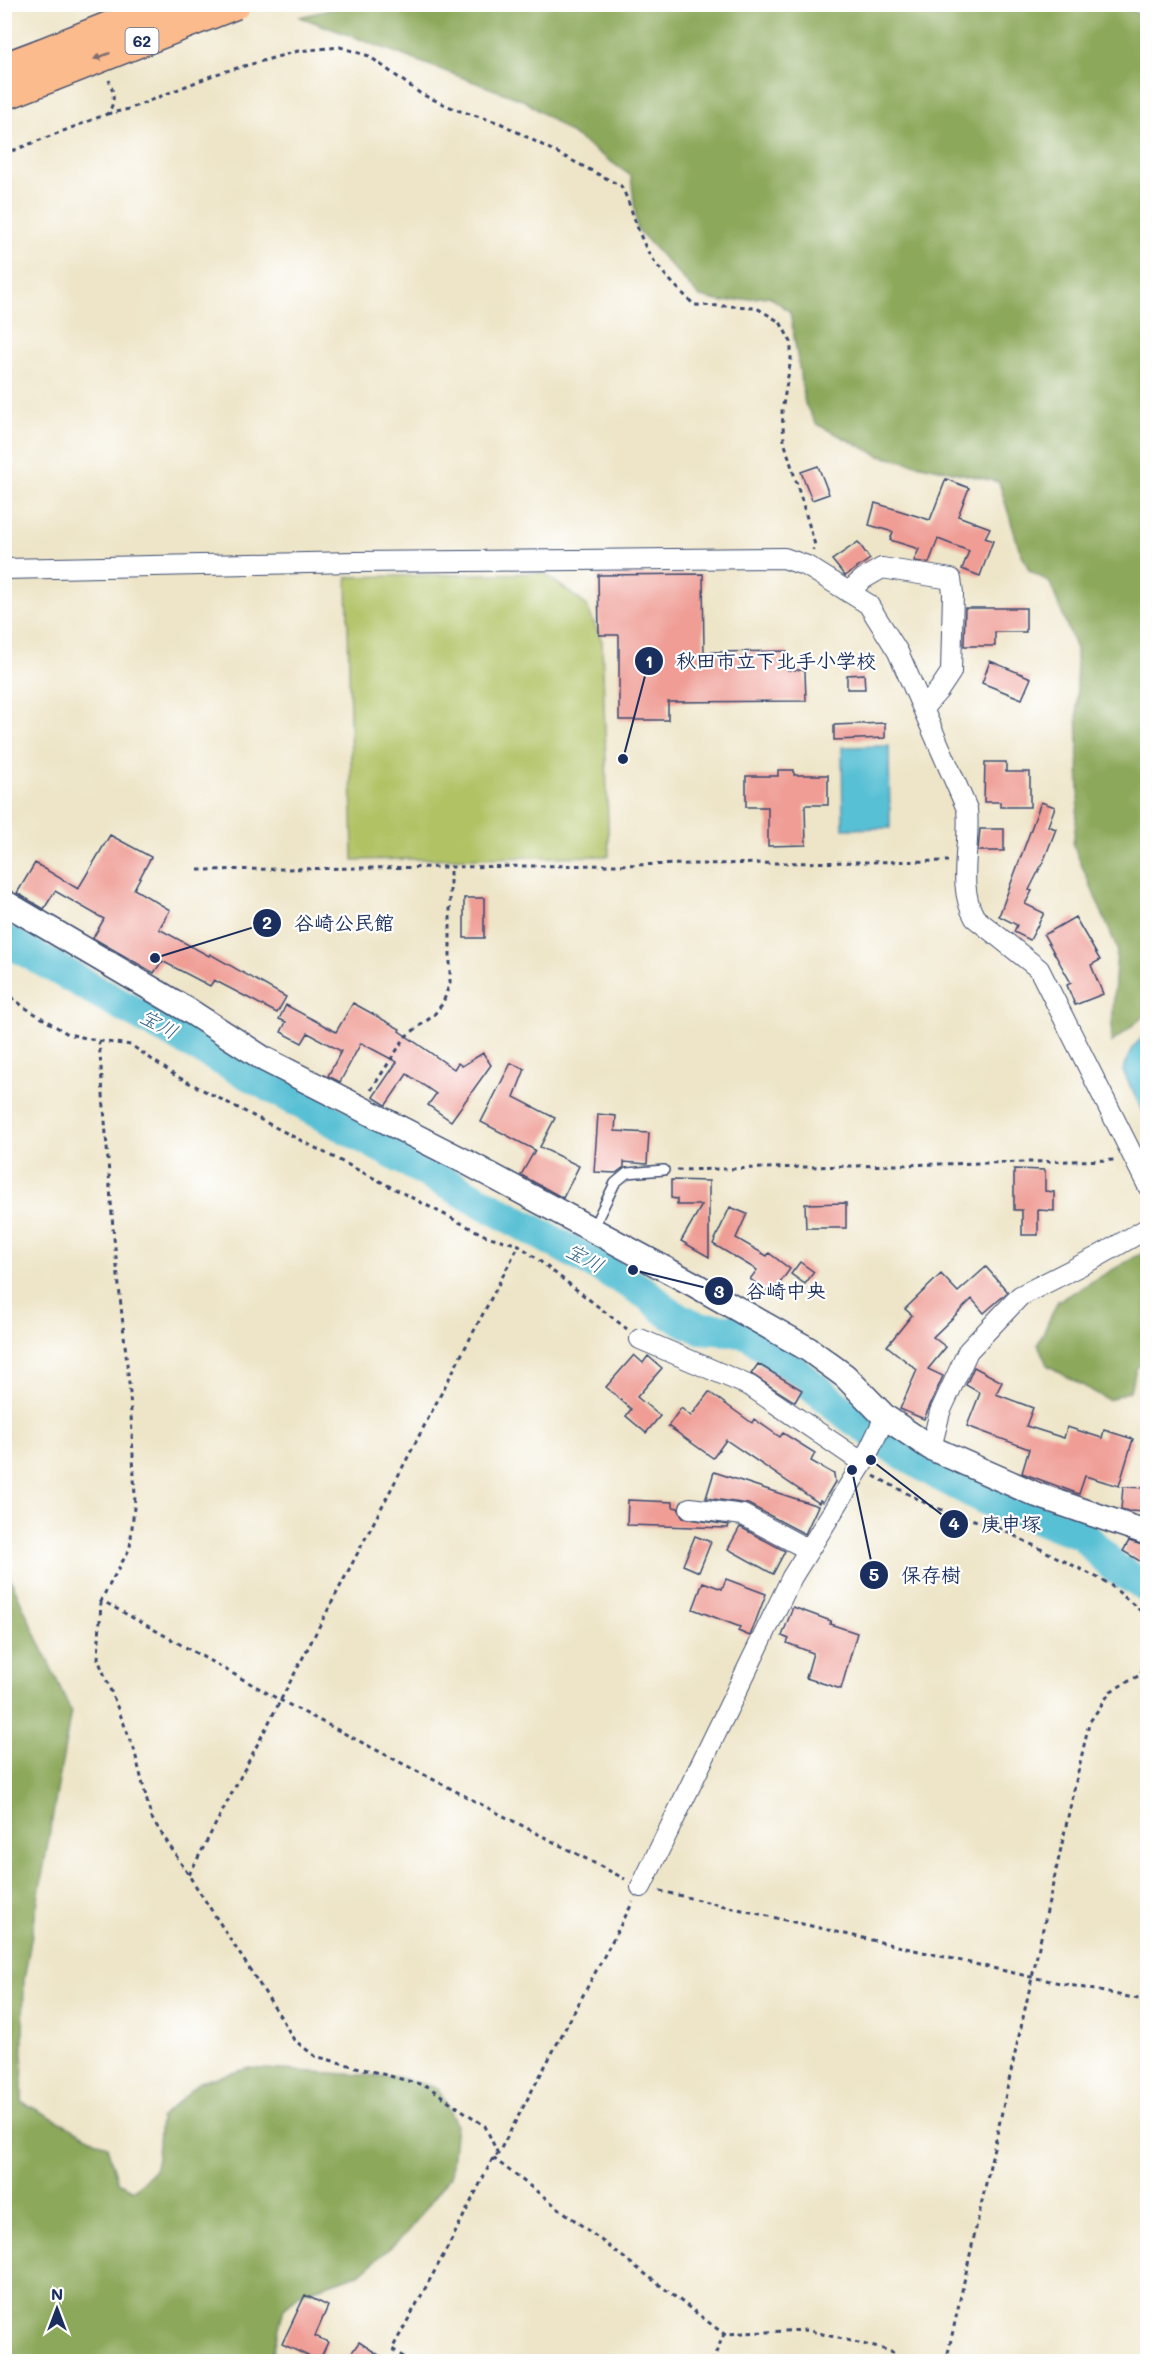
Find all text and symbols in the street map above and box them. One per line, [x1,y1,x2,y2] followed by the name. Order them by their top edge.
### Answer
[126,28,158,54] road number: 62
[93,52,111,62] one-way arrow
[634,642,888,680] callout: 秋田市立下北手小学校
[676,647,876,673] text: 秋田市立下北手小学校
[645,649,653,673] text: 1
[252,904,406,942] callout: 谷崎公民館
[294,909,394,935] text: 谷崎公民館
[262,910,272,934] text: 2
[136,1002,183,1044] water label: 宝川
[562,1236,609,1278] water label: 宝川
[704,1272,838,1310] callout: 谷崎中央
[746,1277,826,1303] text: 谷崎中央
[714,1279,725,1303] text: 3
[939,1505,1053,1543] callout: 庚申塚
[981,1510,1041,1536] text: 庚申塚
[948,1511,960,1535] text: 4
[859,1556,973,1594] callout: 保存樹
[901,1561,961,1587] text: 保存樹
[869,1562,879,1586] text: 5
[27,2279,87,2339] north arrow
[51,2283,63,2304] text: N

